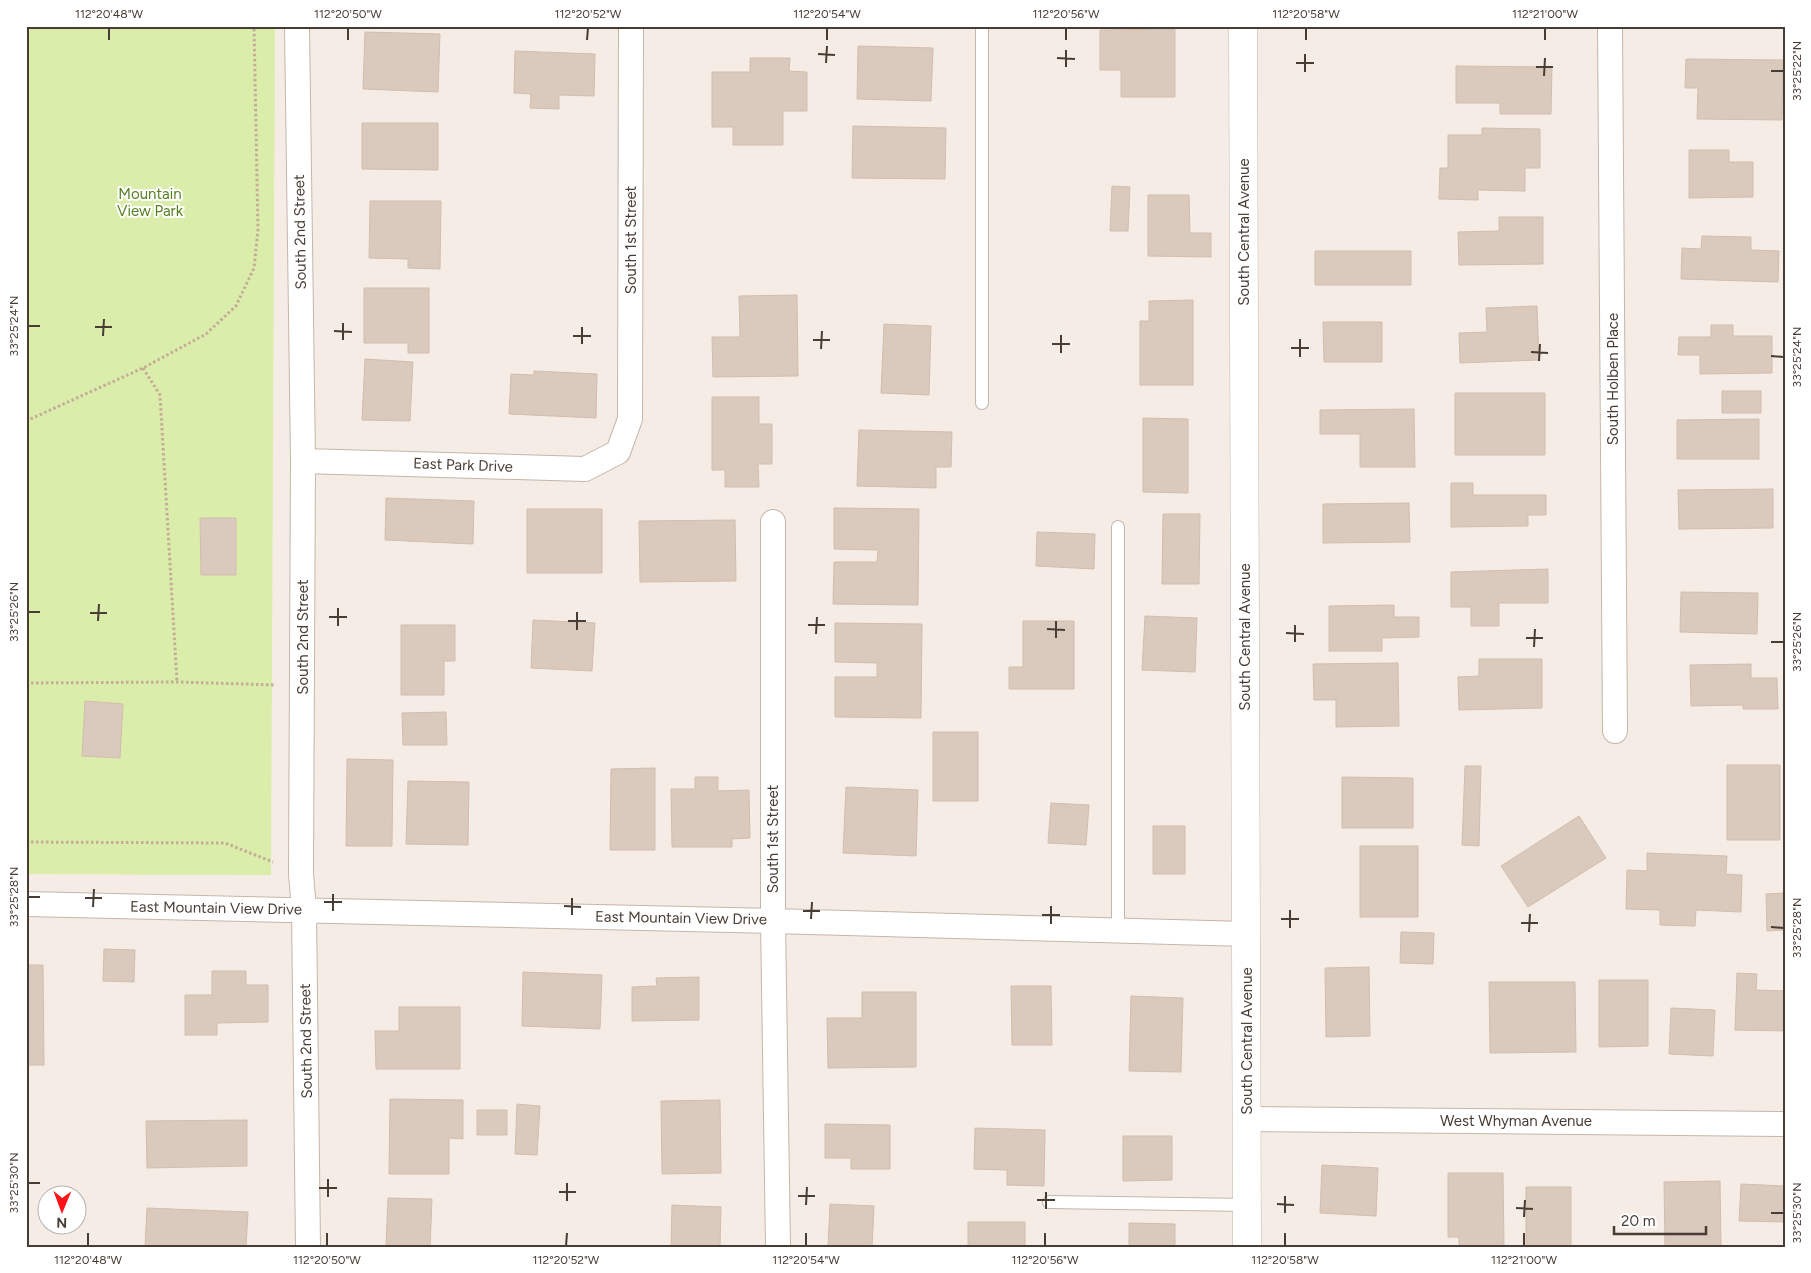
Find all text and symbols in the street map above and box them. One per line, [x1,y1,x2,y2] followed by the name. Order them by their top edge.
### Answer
[75,7,143,21] text: 112°20'48"W
[314,7,382,21] text: 112°20'50"W
[555,7,622,21] text: 112°20'52"W
[793,7,861,21] text: 112°20'54"W
[1033,7,1100,21] text: 112°20'56"W
[1272,7,1340,21] text: 112°20'58"W
[1512,7,1578,21] text: 112°21'00"W
[1790,41,1804,101] text: 33°25'22"N
[1235,158,1253,306] street label: South Central Avenue
[290,174,310,290] street label: South 2nd Street
[117,185,184,220] park label: Mountain View Park
[622,185,640,294] street label: South 1st Street
[7,296,21,356] text: 33°25'24"N
[1604,313,1622,445] street label: South Holben Place
[1790,327,1804,387] text: 33°25'24"N
[413,454,513,476] street label: East Park Drive
[1236,563,1254,711] street label: South Central Avenue
[294,579,312,695] street label: South 2nd Street
[7,582,21,642] text: 33°25'26"N
[1790,612,1804,672] text: 33°25'26"N
[764,784,782,893] street label: South 1st Street
[7,867,21,927] text: 33°25'28"N
[130,898,302,918] street label: East Mountain View Drive
[1790,898,1804,958] text: 33°25'28"N
[595,908,767,928] street label: East Mountain View Drive
[1238,967,1256,1115] street label: South Central Avenue
[296,983,316,1099] street label: South 2nd Street
[1440,1112,1592,1130] street label: West Whyman Avenue
[7,1153,21,1213] text: 33°25'30"N
[1790,1183,1804,1243] text: 33°25'30"N
[38,1186,88,1236] north arrow
[1614,1203,1706,1235] scale bar
[1621,1212,1655,1230] text: 20 m
[56,1214,67,1231] text: N
[54,1253,122,1267] text: 112°20'48"W
[293,1253,361,1267] text: 112°20'50"W
[533,1253,600,1267] text: 112°20'52"W
[772,1253,840,1267] text: 112°20'54"W
[1012,1253,1079,1267] text: 112°20'56"W
[1251,1253,1319,1267] text: 112°20'58"W
[1491,1253,1557,1267] text: 112°21'00"W

